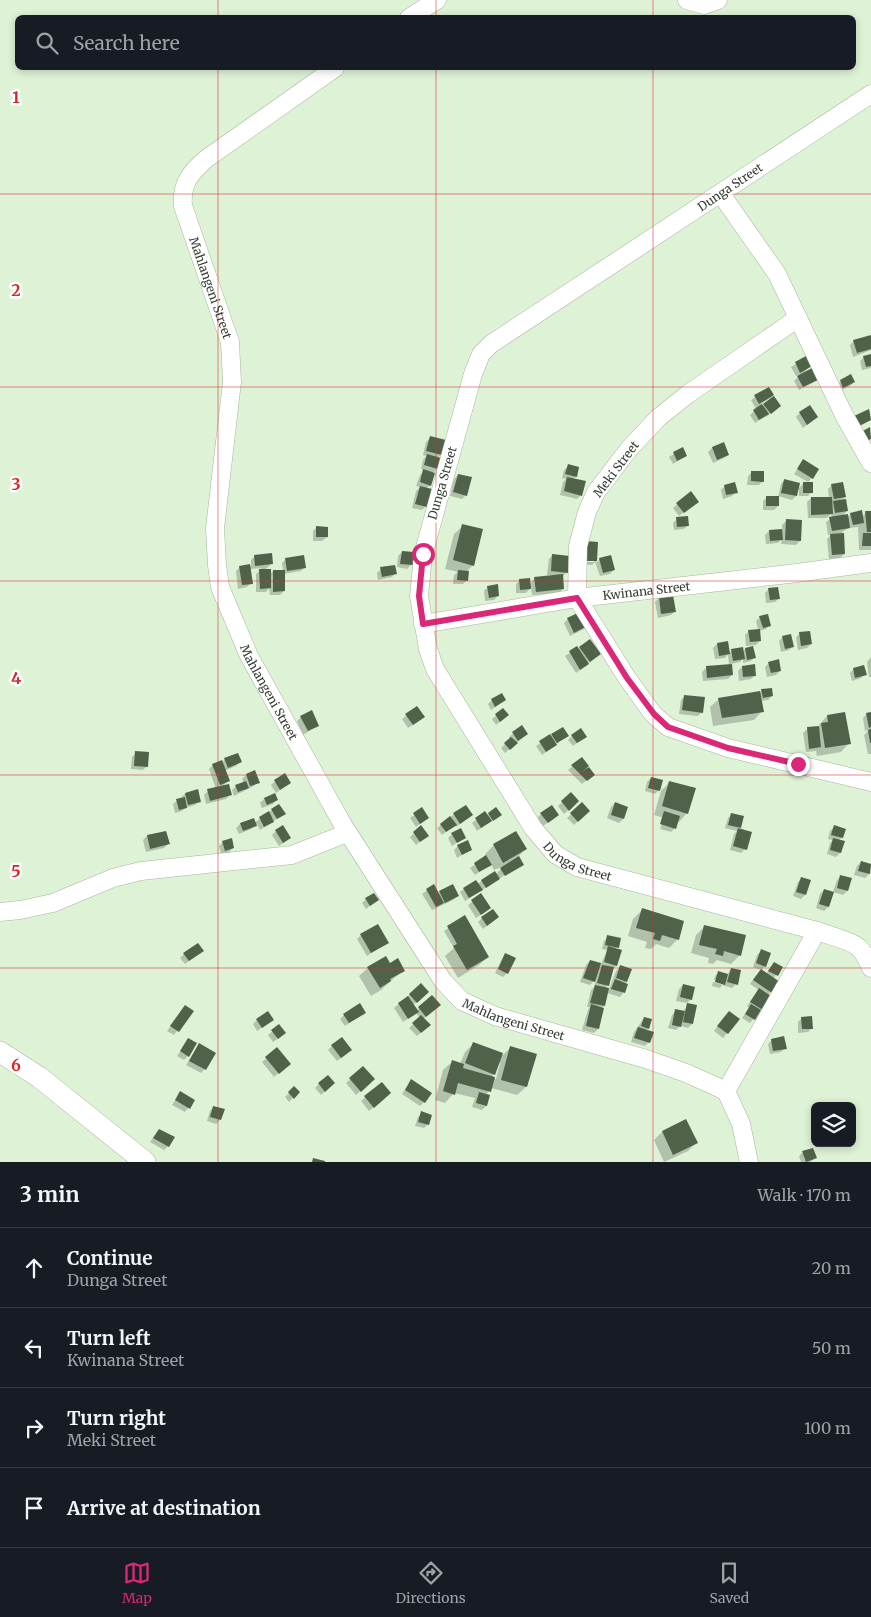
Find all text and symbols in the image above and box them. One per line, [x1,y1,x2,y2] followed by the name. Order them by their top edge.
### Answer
[15,15,856,70] search box
[33,29,61,57] icon: search
[73,31,180,55] text: Search here
[12,87,20,107] text: 1
[695,160,766,214] street label: Dunga Street
[187,235,236,341] street label: Mahlangeni Street
[11,280,21,300] text: 2
[590,438,642,500] street label: Meki Street
[424,444,460,521] street label: Dunga Street
[11,474,21,494] text: 3
[412,543,435,566] route start
[602,578,691,603] street label: Kwinana Street
[237,642,302,743] street label: Mahlangeni Street
[11,668,21,688] text: 4
[787,753,810,776] route end
[540,838,614,884] street label: Dunga Street
[11,861,21,881] text: 5
[460,995,567,1043] street label: Mahlangeni Street
[11,1055,21,1075] text: 6
[811,1102,856,1147] map controls
[811,1102,856,1147] button: layers
[20,1181,79,1208] text: 3 min
[758,1185,851,1205] text: Walk · 170 m
[67,1246,153,1270] text: Continue
[20,1254,48,1282] icon: ahead
[812,1258,851,1278] text: 20 m
[67,1270,167,1290] text: Dunga Street
[67,1326,151,1350] text: Turn left
[20,1334,48,1362] icon: left
[812,1338,851,1358] text: 50 m
[67,1350,184,1370] text: Kwinana Street
[67,1406,166,1430] text: Turn right
[20,1414,48,1442] icon: right
[804,1418,851,1438] text: 100 m
[67,1430,156,1450] text: Meki Street
[20,1494,48,1522] icon: arrive
[67,1496,261,1520] text: Arrive at destination
[122,1559,152,1607] tab: Map
[396,1559,466,1607] tab: Directions
[709,1559,749,1607] tab: Saved

